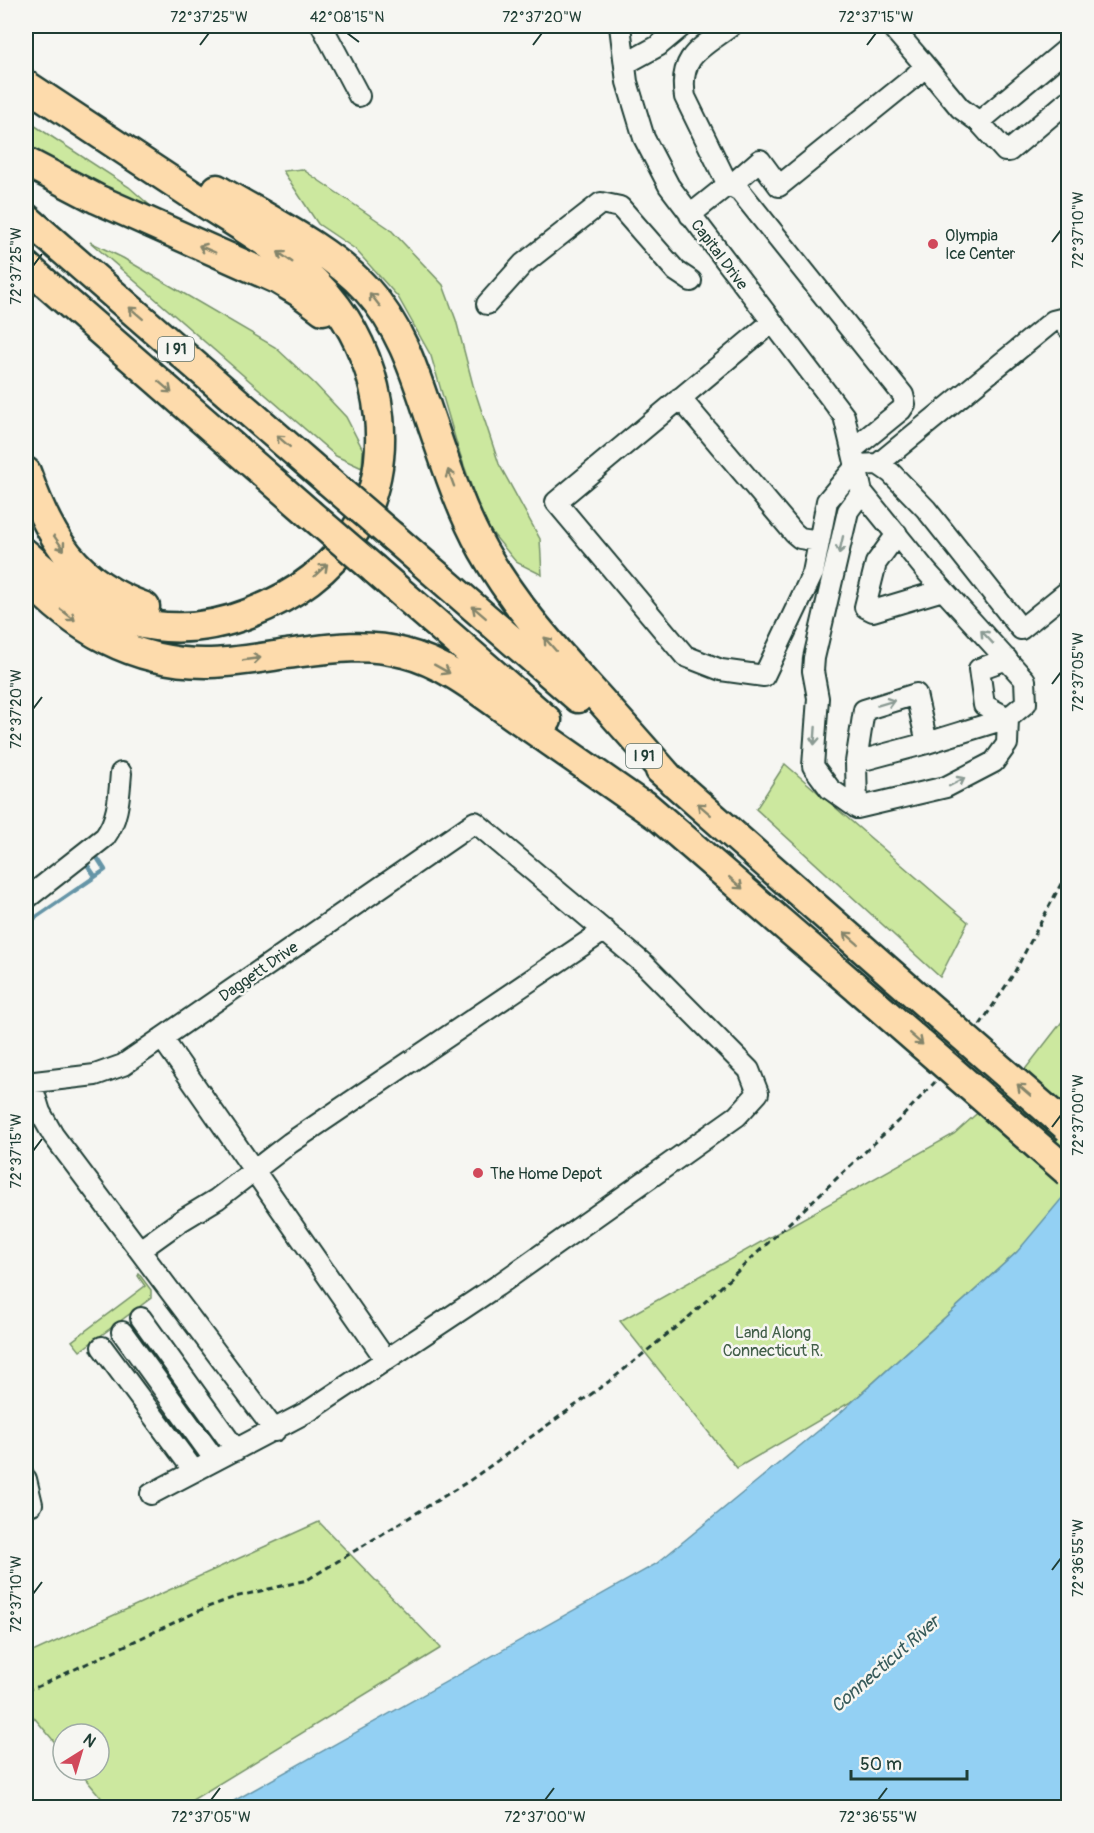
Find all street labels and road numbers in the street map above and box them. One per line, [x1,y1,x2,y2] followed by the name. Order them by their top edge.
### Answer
[686,215,752,294] street label: Capital Drive
[158,337,194,361] road number: I 91
[626,744,662,768] road number: I 91
[215,937,302,1006] street label: Daggett Drive

